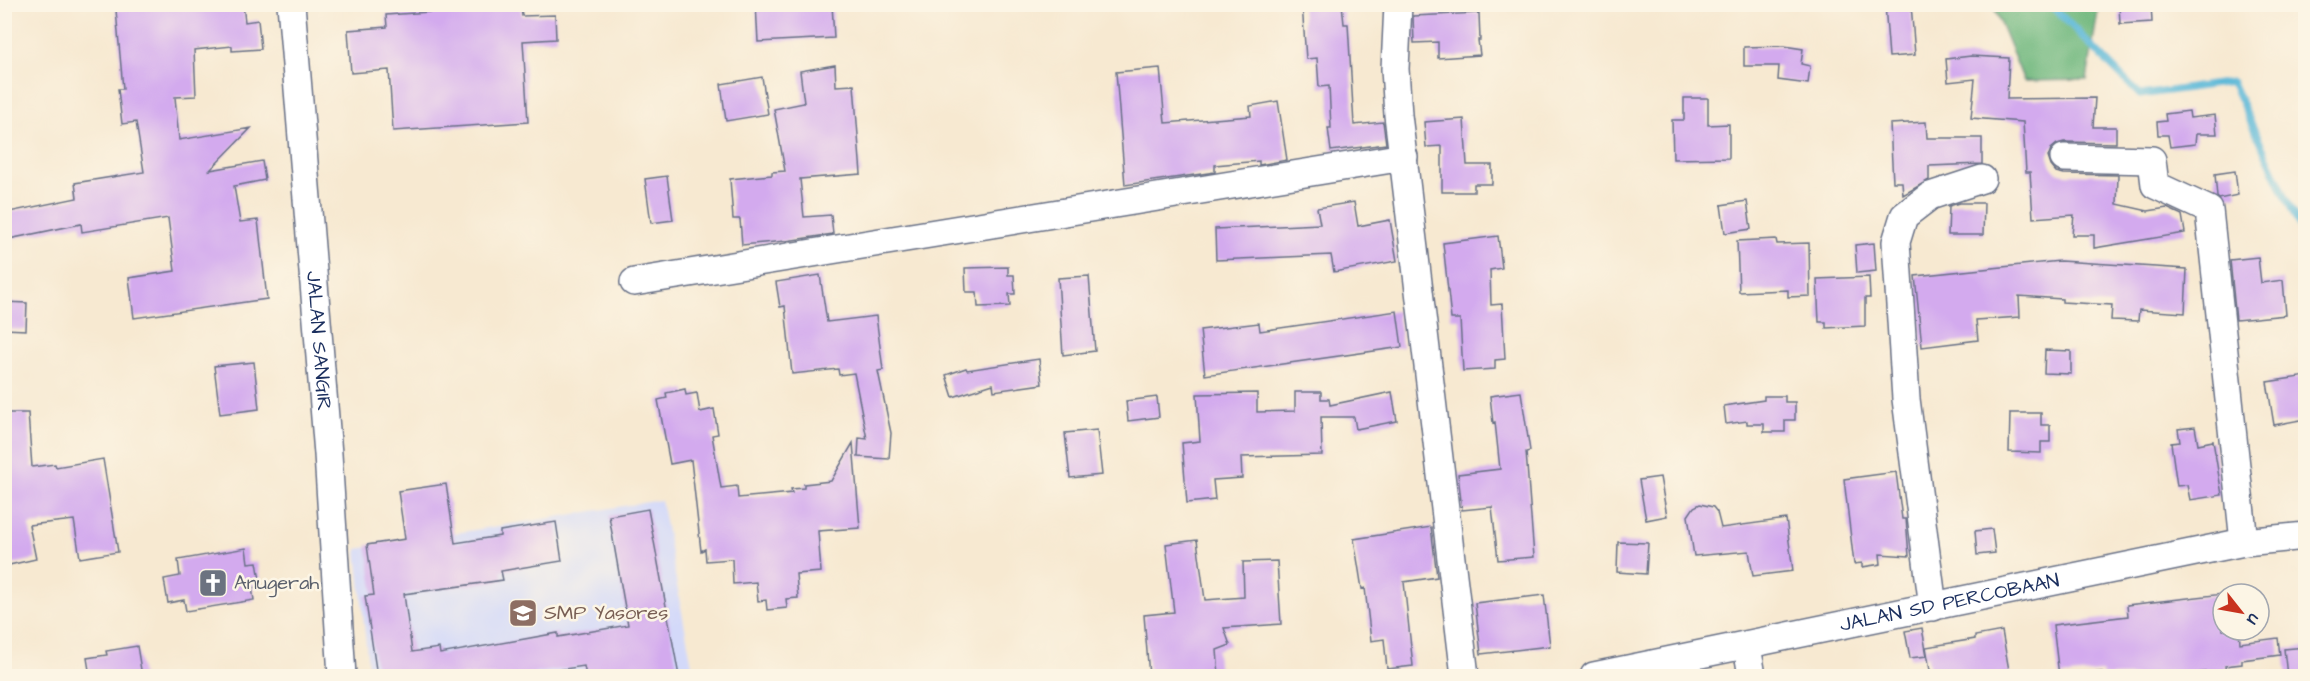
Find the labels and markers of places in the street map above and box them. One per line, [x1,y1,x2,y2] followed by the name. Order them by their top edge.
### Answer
[197,567,229,599] church icon: Anugerah
[234,569,319,598] place label: Anugerah
[507,597,539,629] school or university icon: SMP Yasores
[544,599,668,627] place label: SMP Yasores

